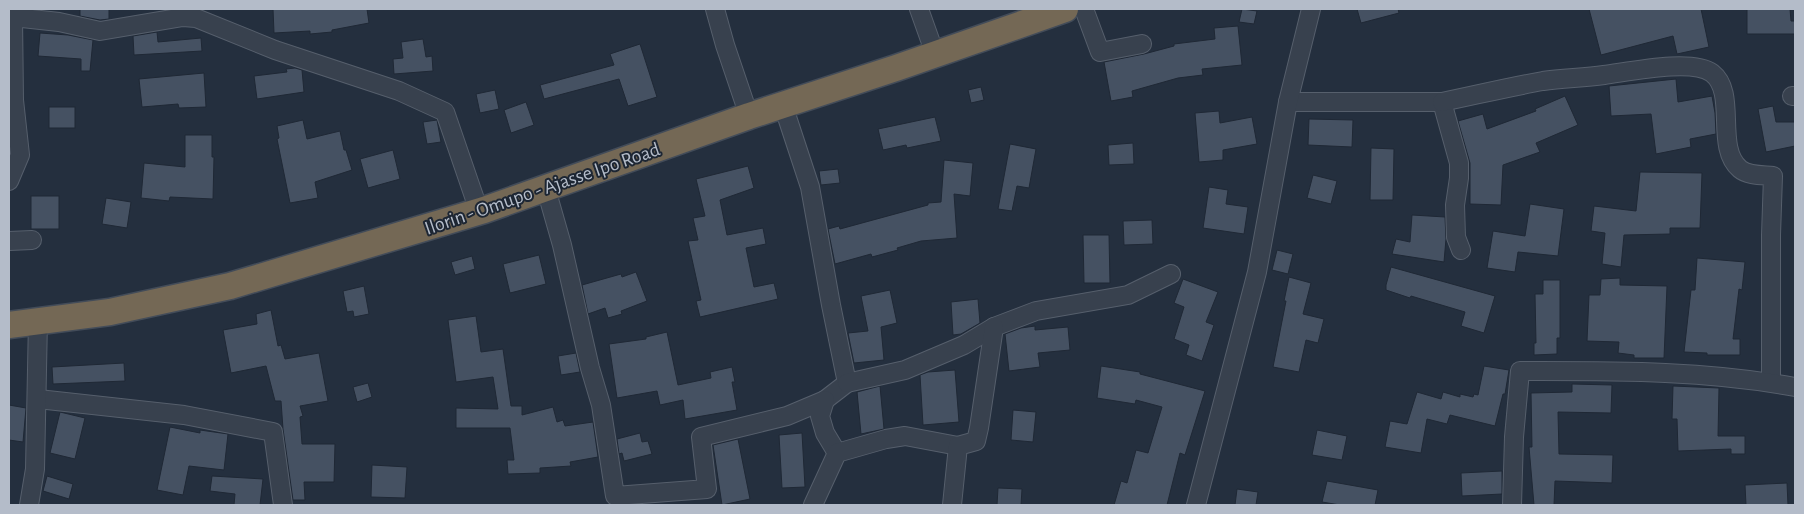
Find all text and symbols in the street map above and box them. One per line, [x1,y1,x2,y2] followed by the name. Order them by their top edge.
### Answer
[422,139,663,239] street label: Ilorin - Omupo - Ajasse Ipo Road

